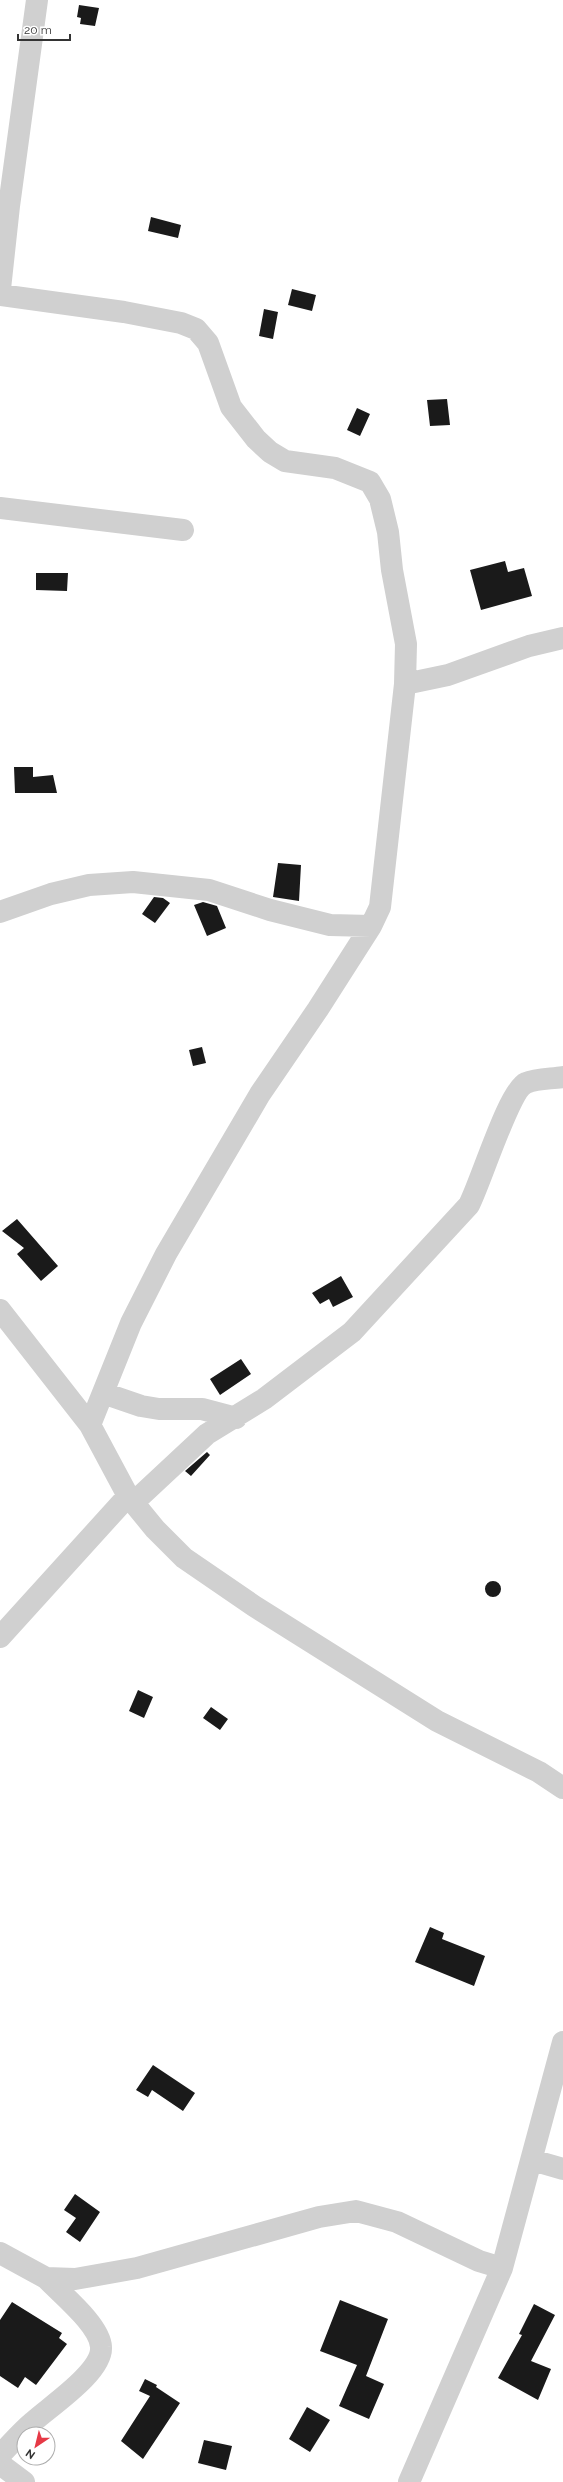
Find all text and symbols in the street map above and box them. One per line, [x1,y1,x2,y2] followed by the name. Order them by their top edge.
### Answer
[18,16,70,42] scale bar
[24,23,52,37] text: 20 m
[16,2426,56,2466] north arrow
[23,2446,38,2462] text: N

